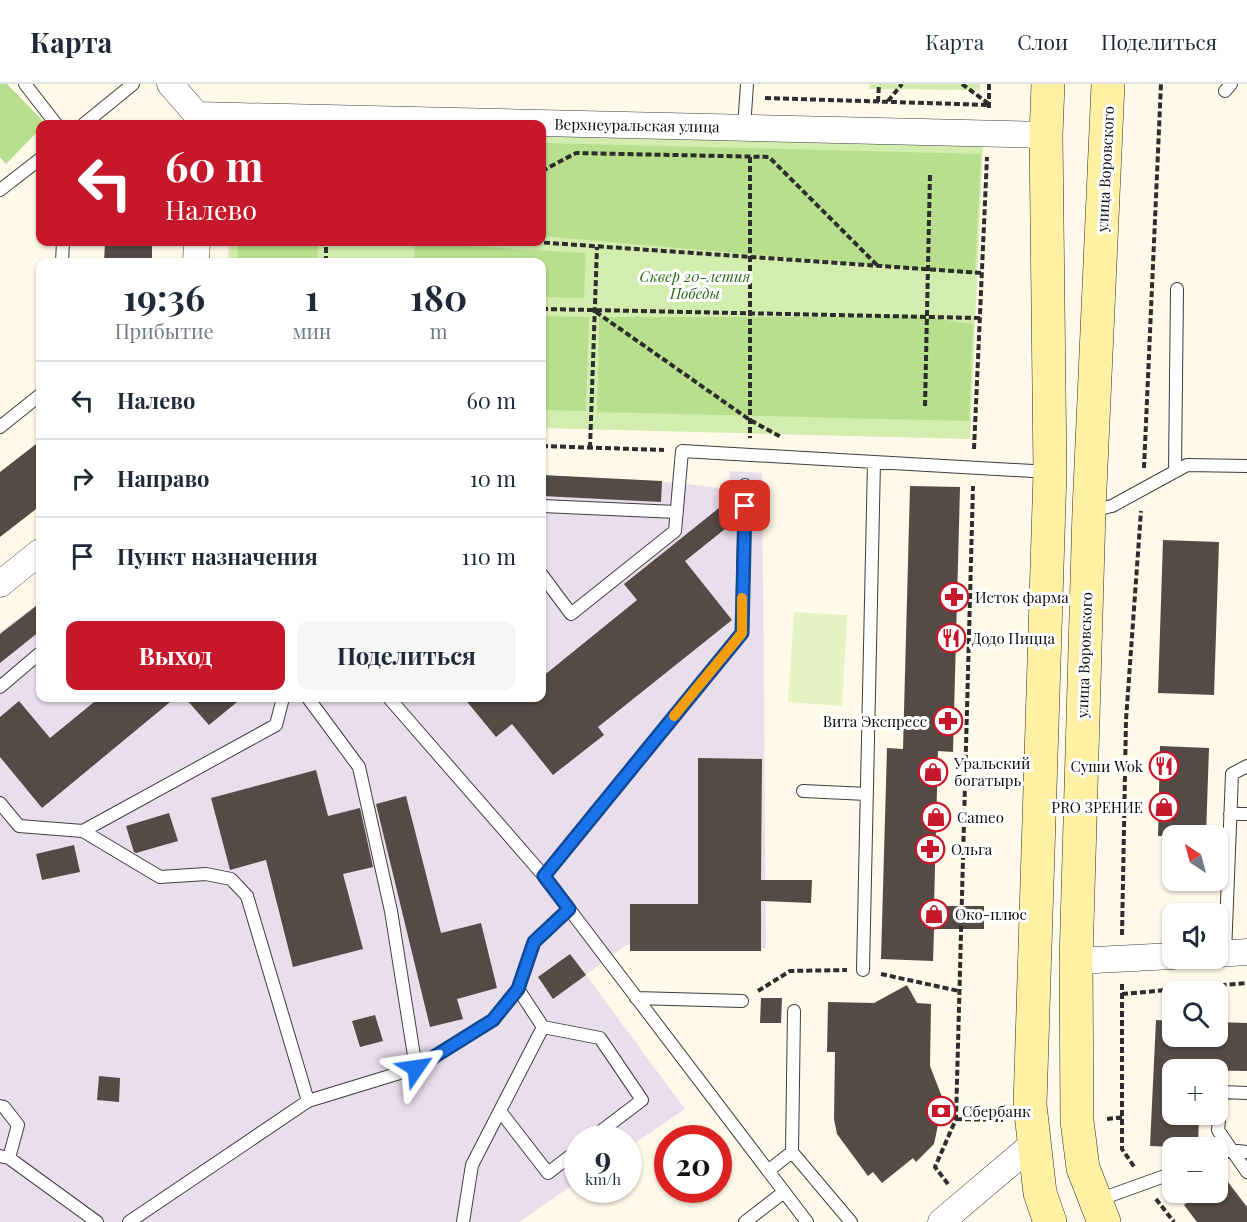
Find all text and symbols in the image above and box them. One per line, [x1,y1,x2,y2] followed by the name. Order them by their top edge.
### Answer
[30,23,112,60] text: Карта
[925,27,984,55] text: Карта
[1017,27,1068,55] text: Слои
[1101,27,1217,55] text: Поделиться
[1092,106,1118,233] street label: улица Воровского
[554,114,720,136] street label: Верхнеуральская улица
[165,137,263,193] text: 60 m
[66,144,144,222] icon: left
[165,191,257,227] text: Налево
[640,266,750,303] park label: Сквер 20-летия Победы
[123,272,205,320] text: 19:36
[305,272,319,320] text: 1
[410,272,467,320] text: 180
[115,317,214,344] text: Прибытие
[292,317,331,344] text: мин
[430,317,448,344] text: m
[66,384,99,417] icon: left
[117,385,195,415] text: Налево
[466,385,516,415] text: 60 m
[66,462,99,495] icon: right
[117,463,210,493] text: Направо
[470,463,516,493] text: 10 m
[719,480,770,531] pin
[728,489,761,522] icon: arrive
[66,540,99,573] icon: arrive
[117,541,318,571] text: Пункт назначения
[462,541,516,571] text: 110 m
[938,581,970,613] pharmacy icon: Исток фарма
[975,587,1069,607] place label: Исток фарма
[1072,592,1096,719] street label: улица Воровского
[66,621,285,690] button: Выход
[297,621,516,690] button: Поделиться
[935,622,967,654] restaurant icon: Додо Пицца
[972,628,1056,648] place label: Додо Пицца
[932,705,964,737] pharmacy icon: Вита Экспресс
[823,711,927,731] place label: Вита Экспресс
[1148,750,1180,782] restaurant icon: Суши Wok
[953,753,1030,790] place label: Уральский богатырь
[917,756,949,788] shop icon: Уральский богатырь
[1070,756,1144,776] place label: Суши Wok
[1148,791,1180,823] shop icon: PRO ЗРЕНИЕ
[1051,797,1143,817] place label: PRO ЗРЕНИЕ
[920,801,952,833] shop icon: Cameo
[957,807,1004,827] place label: Cameo
[1162,825,1228,891] north arrow
[1162,825,1228,1203] map controls
[914,833,946,865] pharmacy icon: Ольга
[951,839,993,859] place label: Ольга
[918,898,950,930] shop icon: Око-плюс
[1162,903,1228,969] button: sound
[955,904,1027,924] place label: Око-плюс
[1162,981,1228,1047] button: search
[384,1036,448,1100] position arrow
[1162,1059,1228,1125] button: +
[925,1095,957,1127] bank icon: Сбербанк
[962,1101,1031,1121] place label: Сбербанк
[654,1125,732,1203] speed limit sign: 20
[595,1137,611,1177] text: 9
[1162,1137,1228,1203] button: −
[585,1169,621,1189] text: km/h

